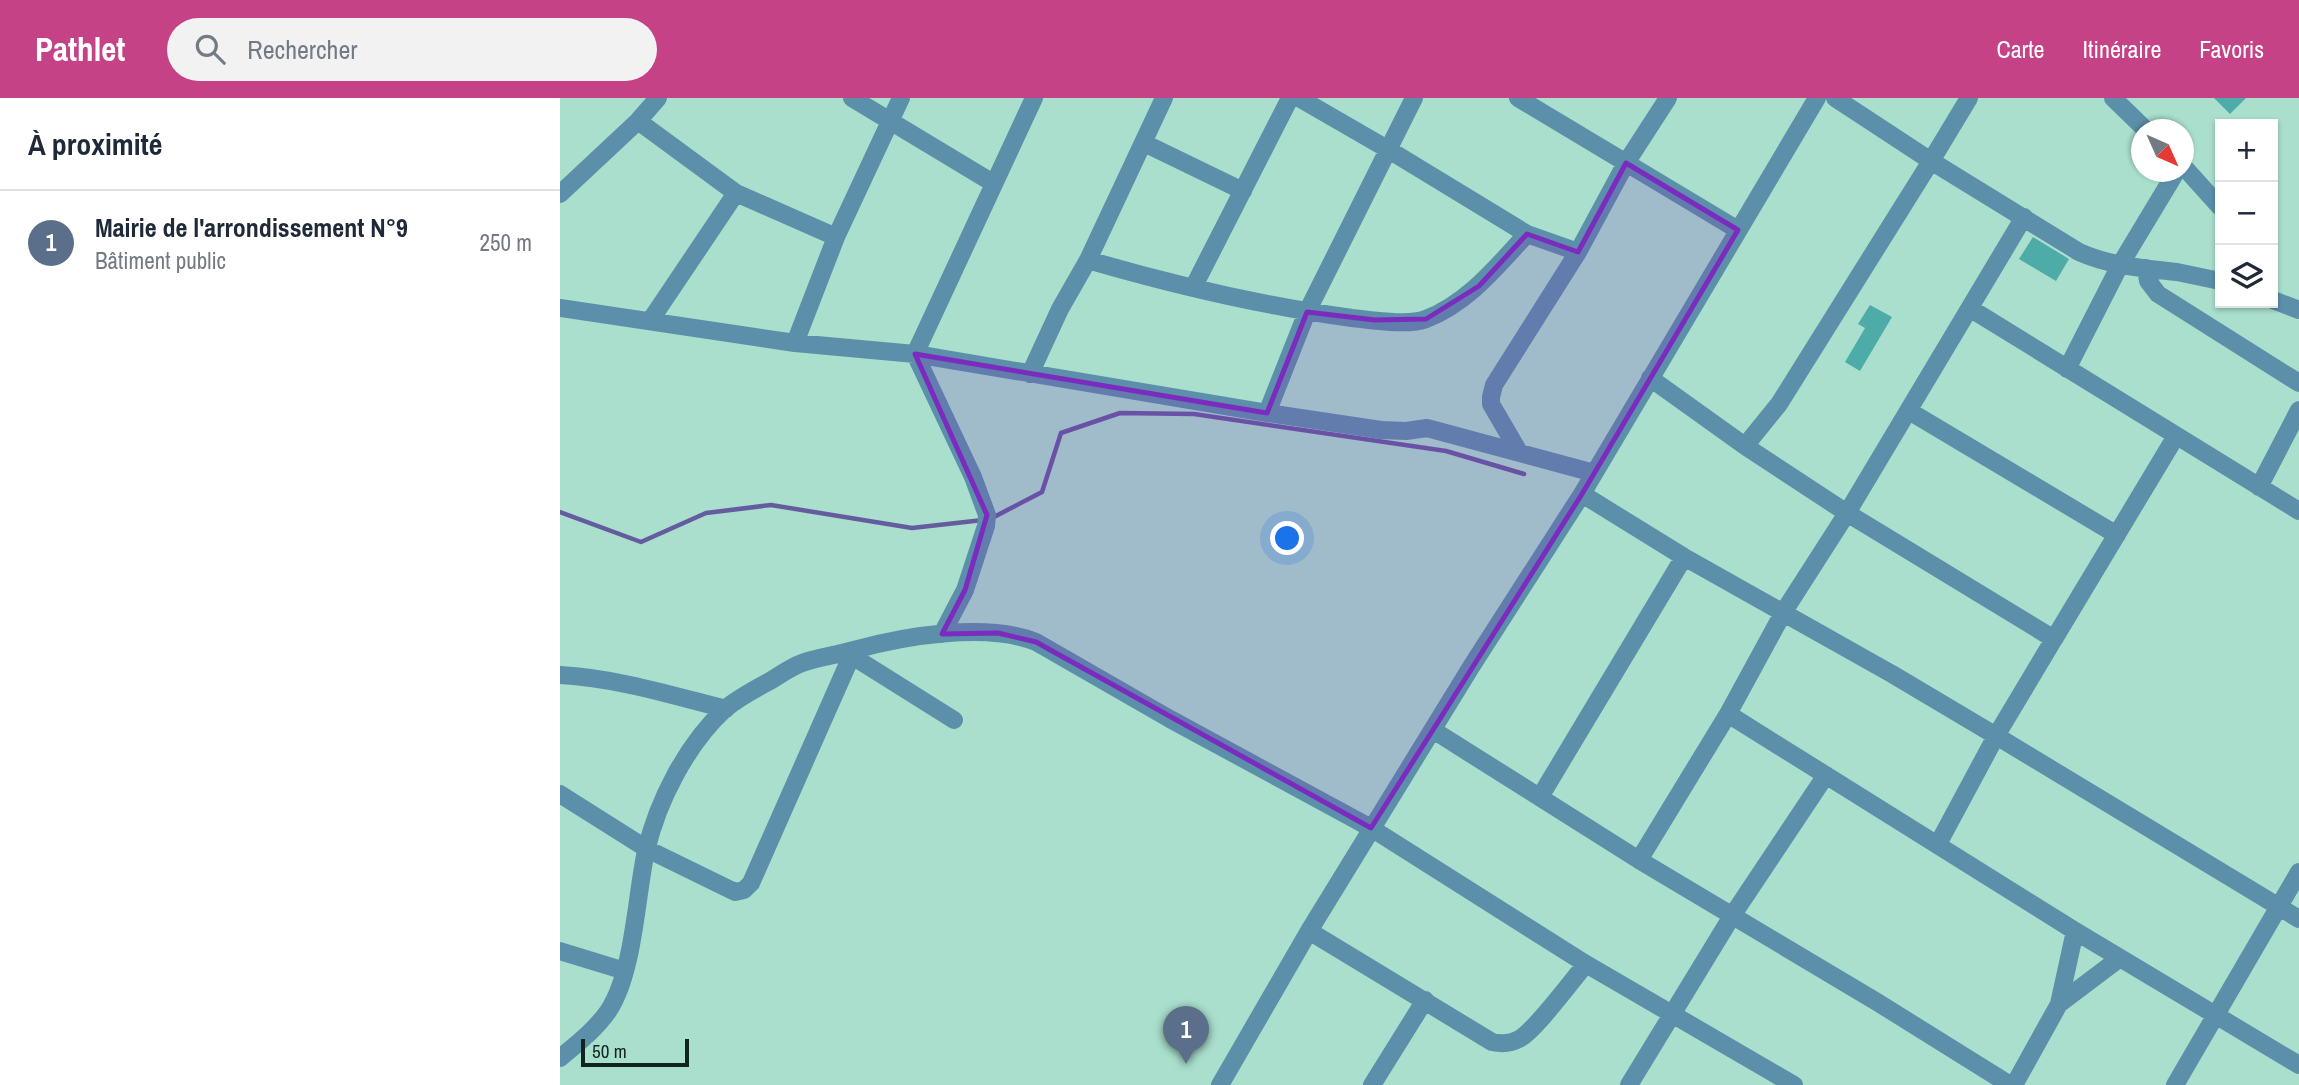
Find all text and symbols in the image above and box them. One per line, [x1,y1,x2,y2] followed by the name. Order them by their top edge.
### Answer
[167,18,657,81] search box
[35,27,125,71] text: Pathlet
[191,30,229,68] icon: search
[247,32,357,67] text: Rechercher
[1996,33,2045,65] text: Carte
[2083,33,2161,65] text: Itinéraire
[2199,33,2264,65] text: Favoris
[2131,119,2194,182] north arrow
[2215,119,2278,308] map controls
[2215,119,2278,182] button: +
[28,124,162,164] text: À proximité
[2215,182,2278,245] button: −
[95,210,408,245] text: Mairie de l'arrondissement N°9
[46,227,56,258] text: 1
[480,227,532,258] text: 250 m
[95,245,226,276] text: Bâtiment public
[2215,245,2278,308] button: layers
[1270,521,1304,555] your location
[1163,1006,1209,1064] pin: 1
[581,1036,690,1068] scale bar
[592,1038,627,1064] text: 50 m

